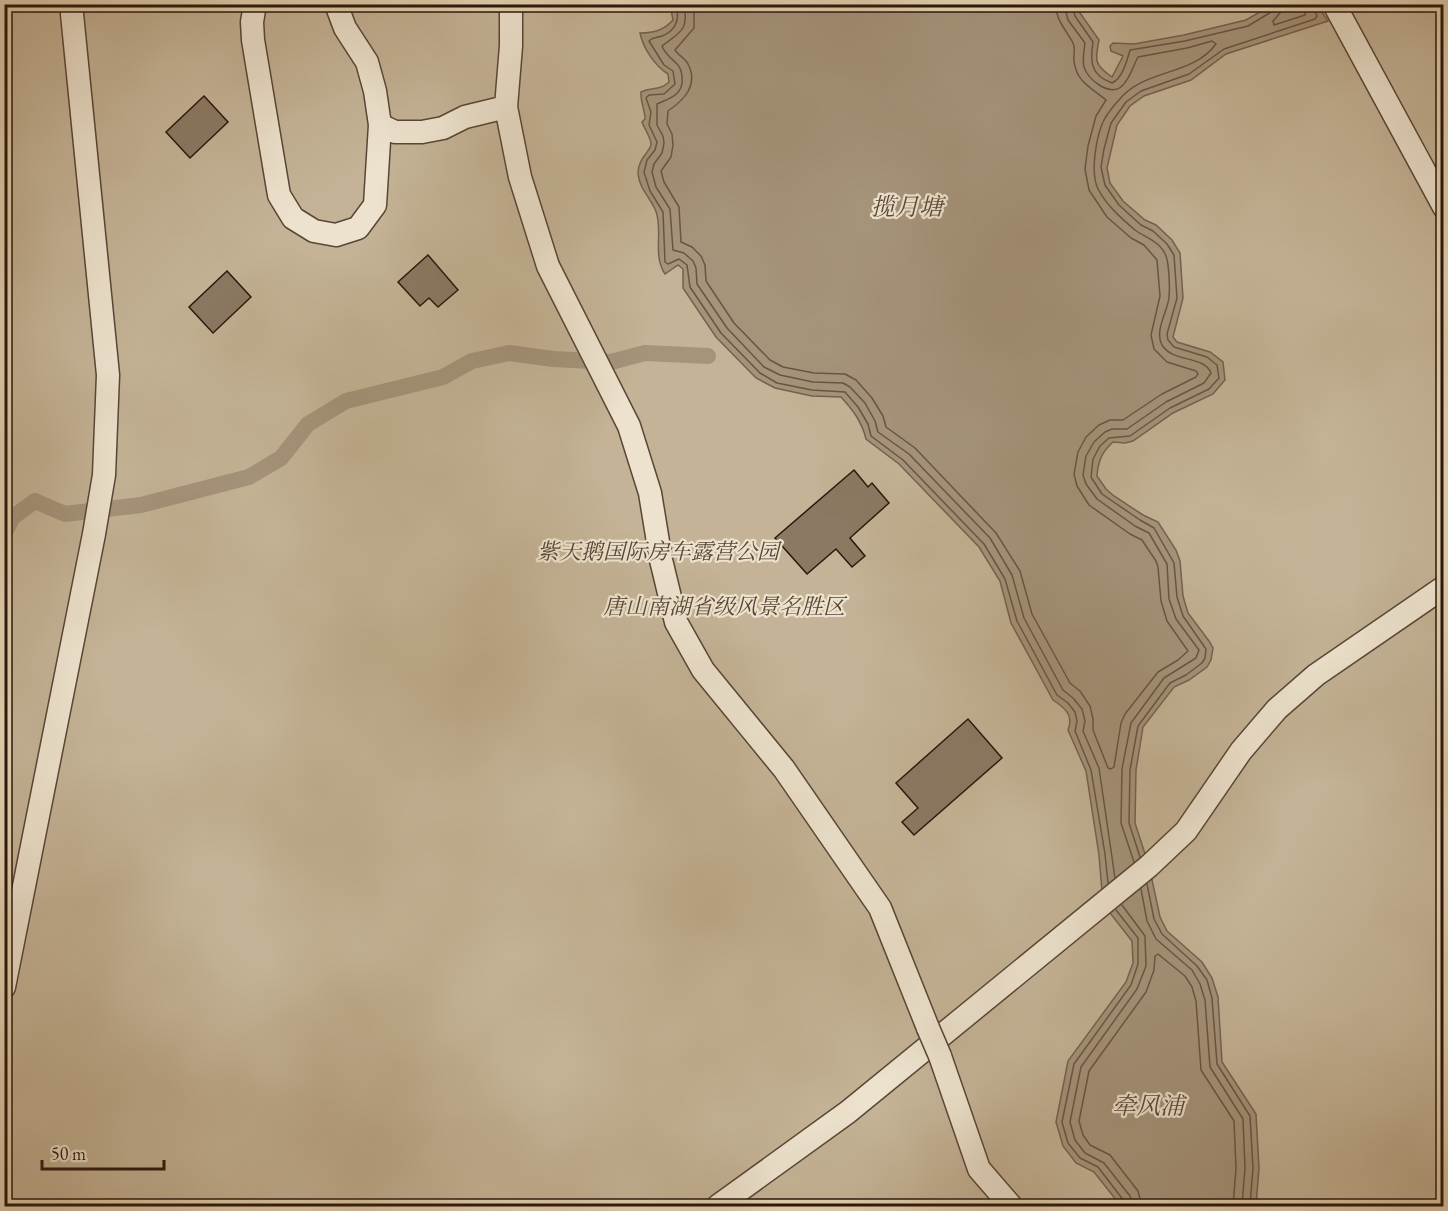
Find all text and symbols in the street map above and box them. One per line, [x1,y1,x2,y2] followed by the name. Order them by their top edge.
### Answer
[871,191,947,222] water label: 揽月塘
[537,537,782,566] park label: 紫天鹅国际房车露营公园
[603,592,848,621] park label: 唐山南湖省级风景名胜区
[1112,1090,1188,1121] water label: 牵风浦
[42,1133,164,1171] scale bar
[51,1142,86,1165] text: 50 m

